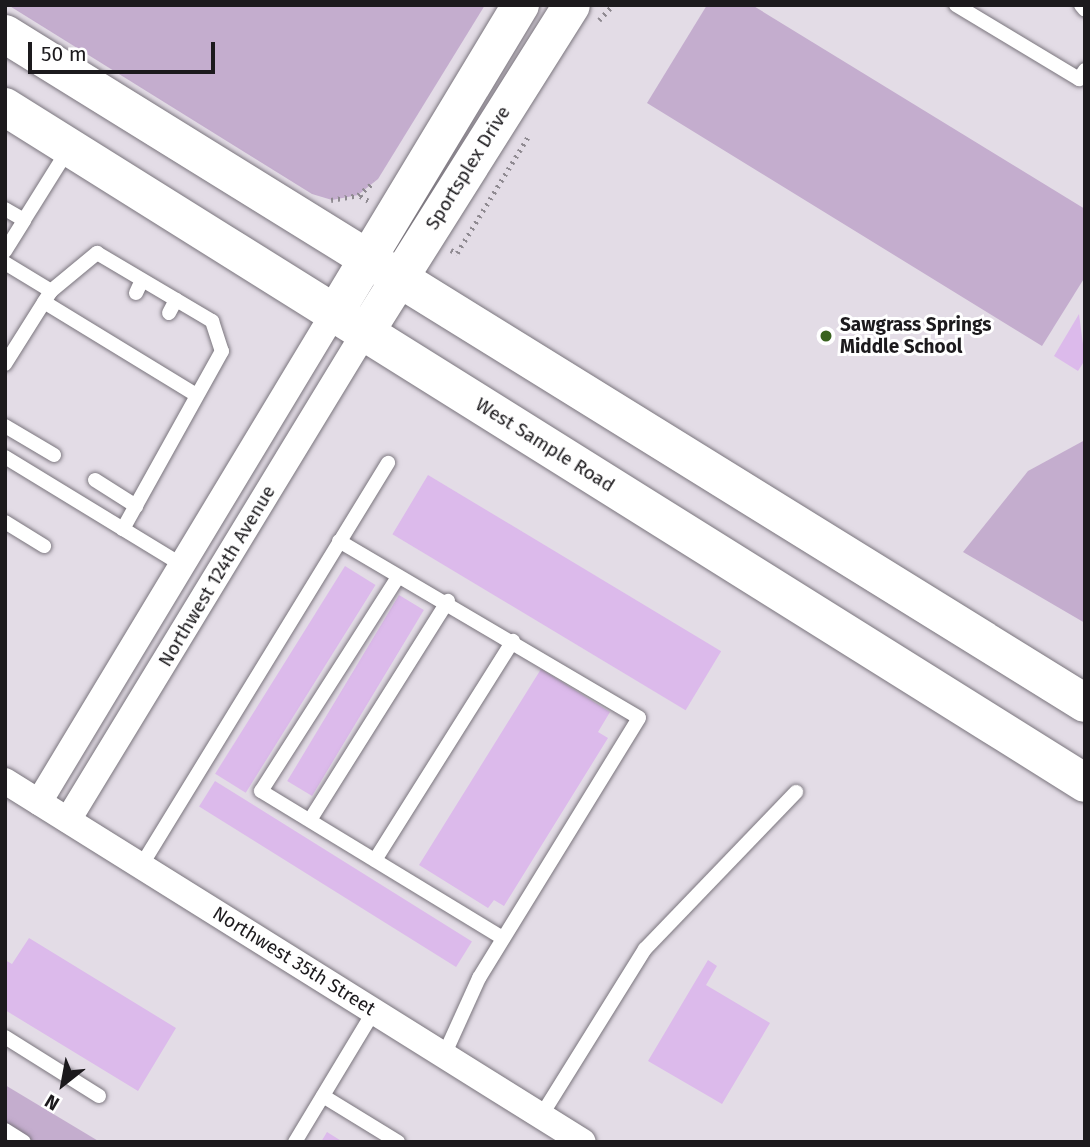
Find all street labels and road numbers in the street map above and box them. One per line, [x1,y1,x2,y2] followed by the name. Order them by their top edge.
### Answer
[421,102,515,234] street label: Sportsplex Drive
[471,393,619,497] street label: West Sample Road
[154,481,280,671] street label: Northwest 124th Avenue
[208,902,380,1020] street label: Northwest 35th Street

